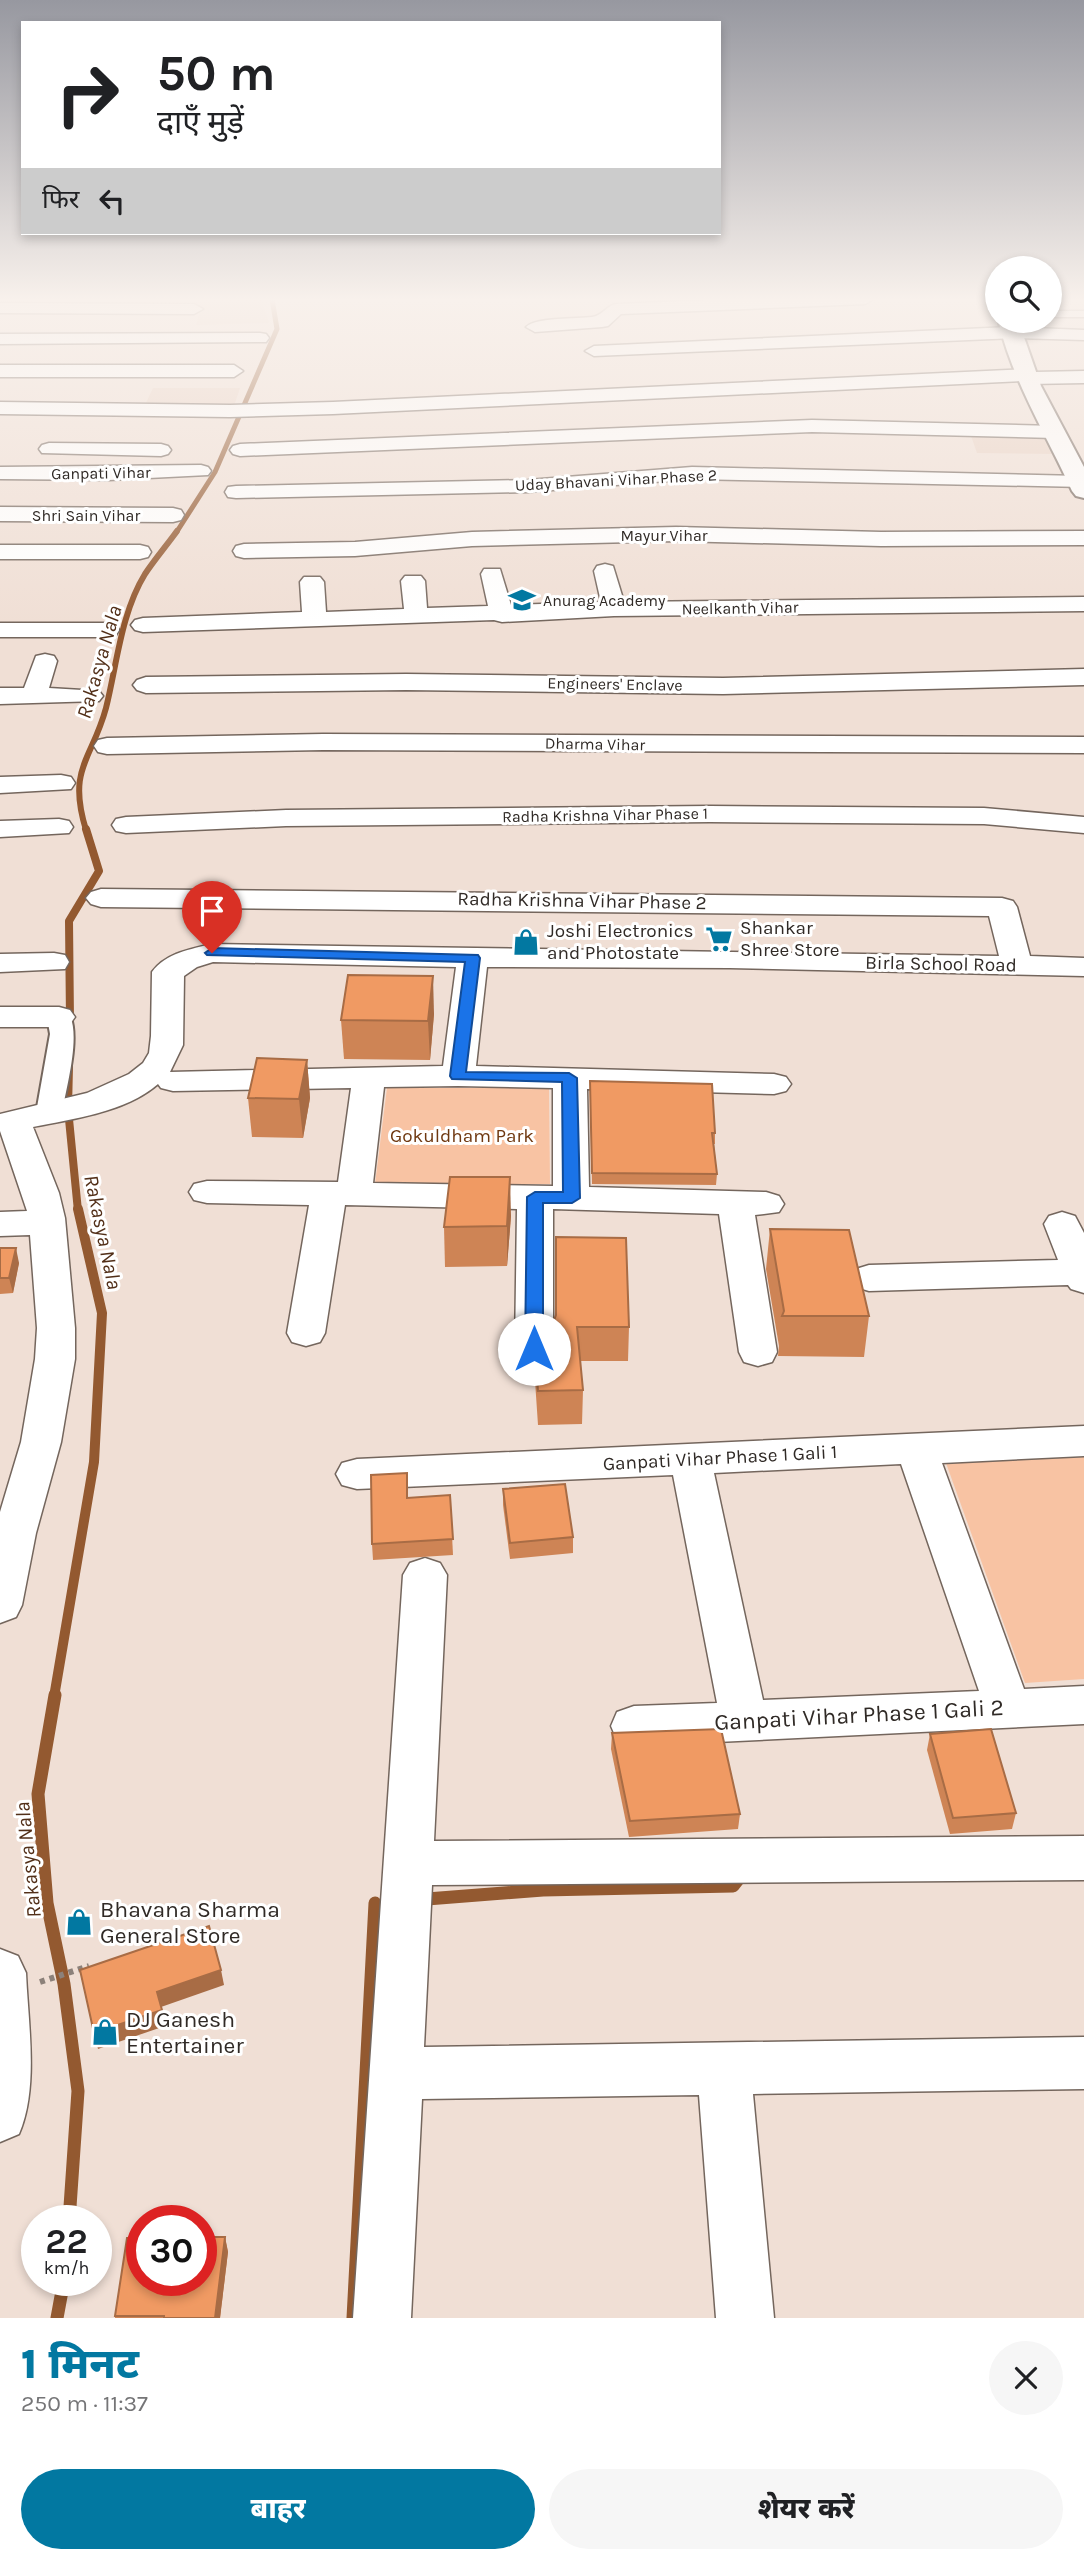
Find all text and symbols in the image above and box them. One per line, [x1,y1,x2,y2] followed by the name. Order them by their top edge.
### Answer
[157,45,275,102] text: 50 m
[42,49,133,140] icon: right
[157,104,244,141] text: दाएँ मुड़ें
[93,182,131,220] icon: left
[42,184,79,215] text: फिर
[985,256,1062,333] map controls
[985,256,1062,333] button: search
[51,463,151,483] street label: Ganpati Vihar
[514,465,718,495] street label: Uday Bhavani Vihar Phase 2
[32,506,140,525] street label: Shri Sain Vihar
[620,526,708,545] street label: Mayur Vihar
[507,585,537,615] school or university icon: Anurag Academy
[543,591,666,610] place label: Anurag Academy
[681,597,799,619] street label: Neelkanth Vihar
[71,603,127,721] water label: Rakasya Nala
[547,673,683,695] street label: Engineers' Enclave
[545,734,646,754] street label: Dharma Vihar
[502,804,708,826] street label: Radha Krishna Vihar Phase 1
[182,881,242,953] pin
[457,888,707,914] street label: Radha Krishna Vihar Phase 2
[193,892,231,930] icon: arrive
[740,917,839,961] place label: Shankar Shree Store
[547,920,694,964] place label: Joshi Electronics and Photostate
[704,924,734,954] supermarket icon: Shankar Shree Store
[511,927,541,957] shop icon: Joshi Electronics and Photostate
[865,952,1017,976] street label: Birla School Road
[390,1125,534,1147] park label: Gokuldham Park
[79,1172,127,1292] water label: Rakasya Nala
[497,1312,571,1386] position arrow
[602,1441,838,1475] street label: Ganpati Vihar Phase 1 Gali 1
[714,1694,1004,1736] street label: Ganpati Vihar Phase 1 Gali 2
[10,1801,46,1919] water label: Rakasya Nala
[100,1896,280,1949] place label: Bhavana Sharma General Store
[64,1907,94,1937] shop icon: Bhavana Sharma General Store
[126,2006,244,2059] place label: DJ Ganesh Entertainer
[90,2017,120,2047] shop icon: DJ Ganesh Entertainer
[126,2205,217,2296] speed limit sign: 30
[45,2221,88,2262] text: 22
[44,2257,89,2279] text: km/h
[21,2339,139,2389] text: 1 मिनट
[989,2341,1063,2415] button: close
[21,2390,148,2417] text: 250 m · 11:37
[21,2469,535,2549] button: बाहर
[549,2469,1063,2549] button: शेयर करें

